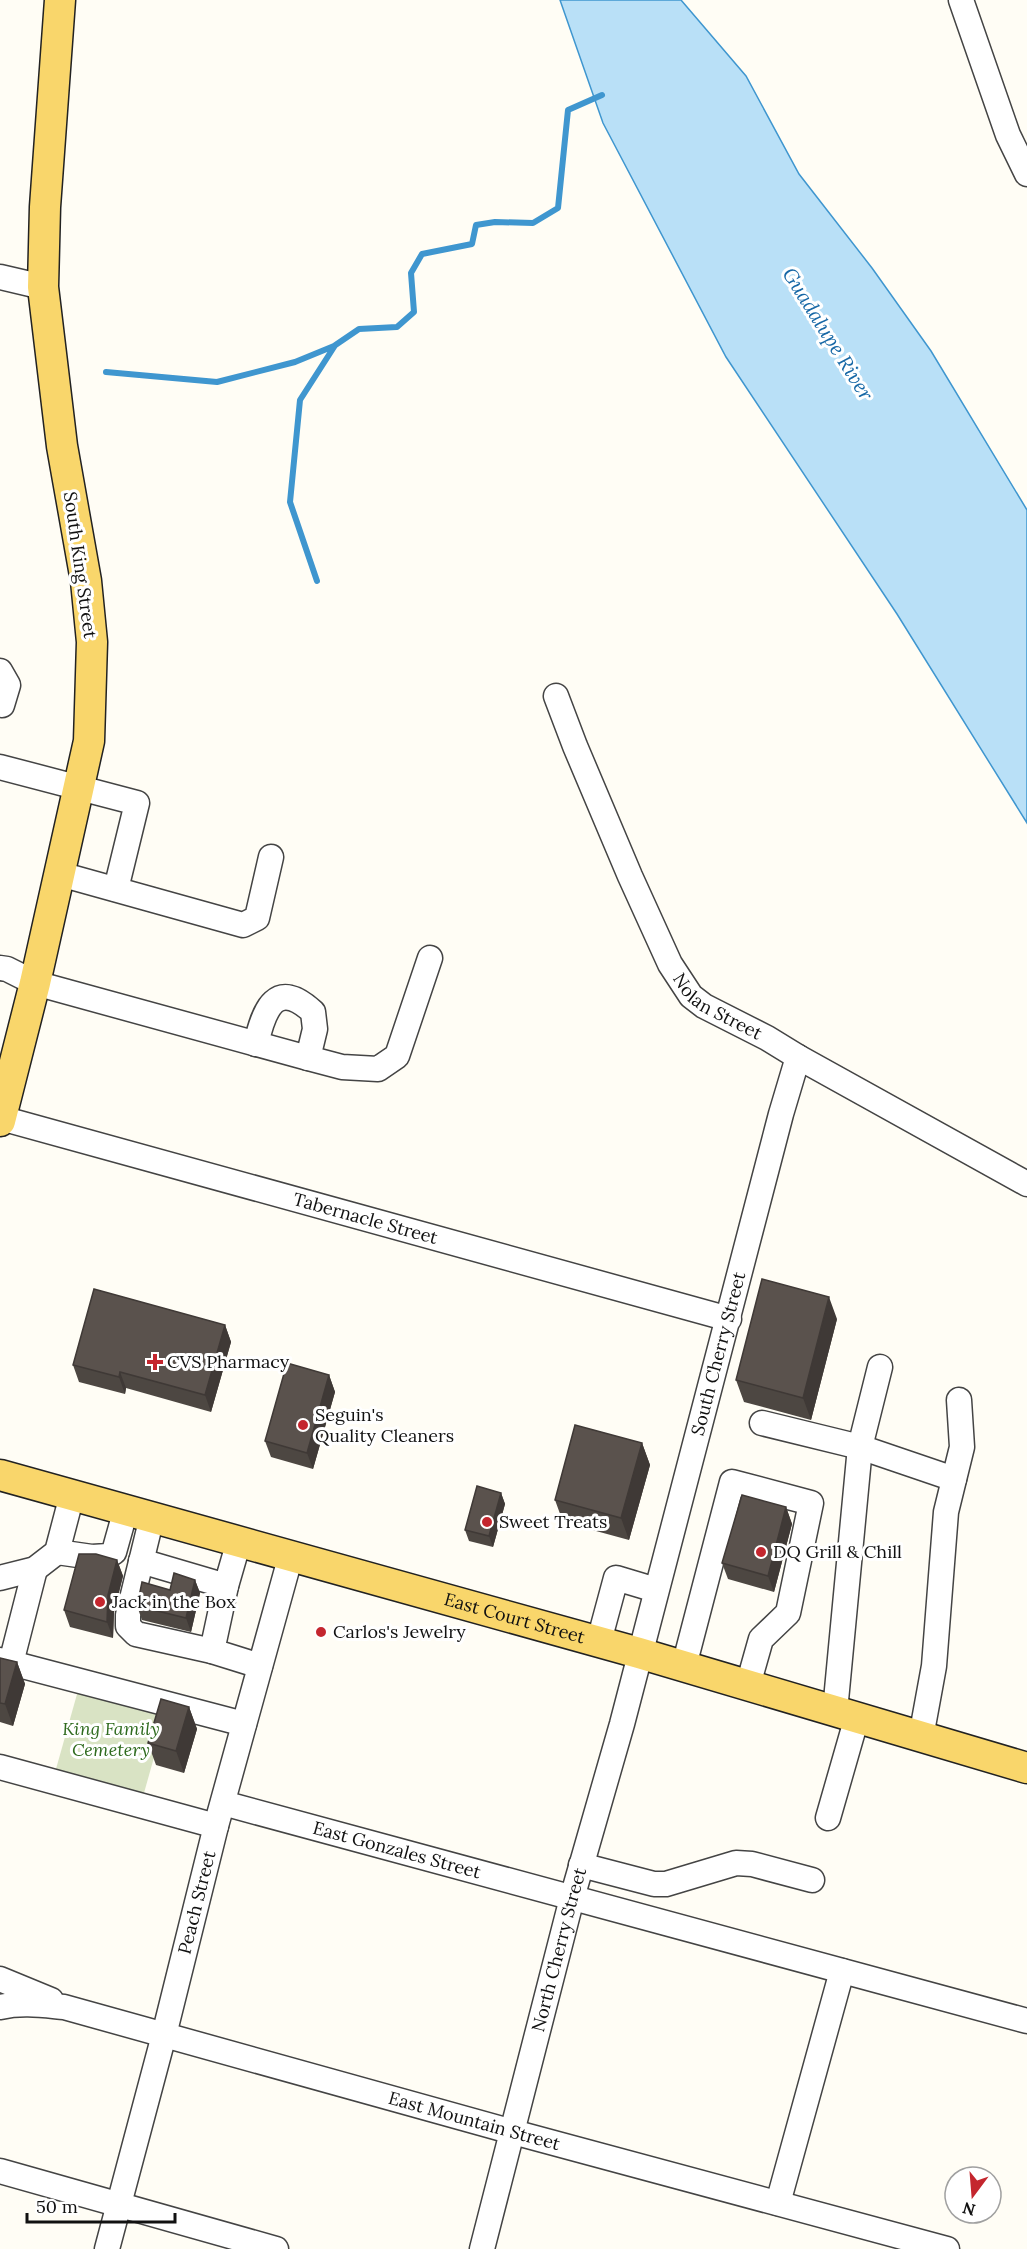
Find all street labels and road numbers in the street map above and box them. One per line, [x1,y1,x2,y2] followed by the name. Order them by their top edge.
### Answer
[59,490,102,640] street label: South King Street
[668,968,766,1045] street label: Nolan Street
[291,1187,440,1249] street label: Tabernacle Street
[686,1269,750,1438] street label: South Cherry Street
[442,1587,588,1648] street label: East Court Street
[310,1816,483,1883] street label: East Gonzales Street
[173,1848,220,1957] street label: Peach Street
[526,1865,591,2034] street label: North Cherry Street
[386,2086,563,2155] street label: East Mountain Street

